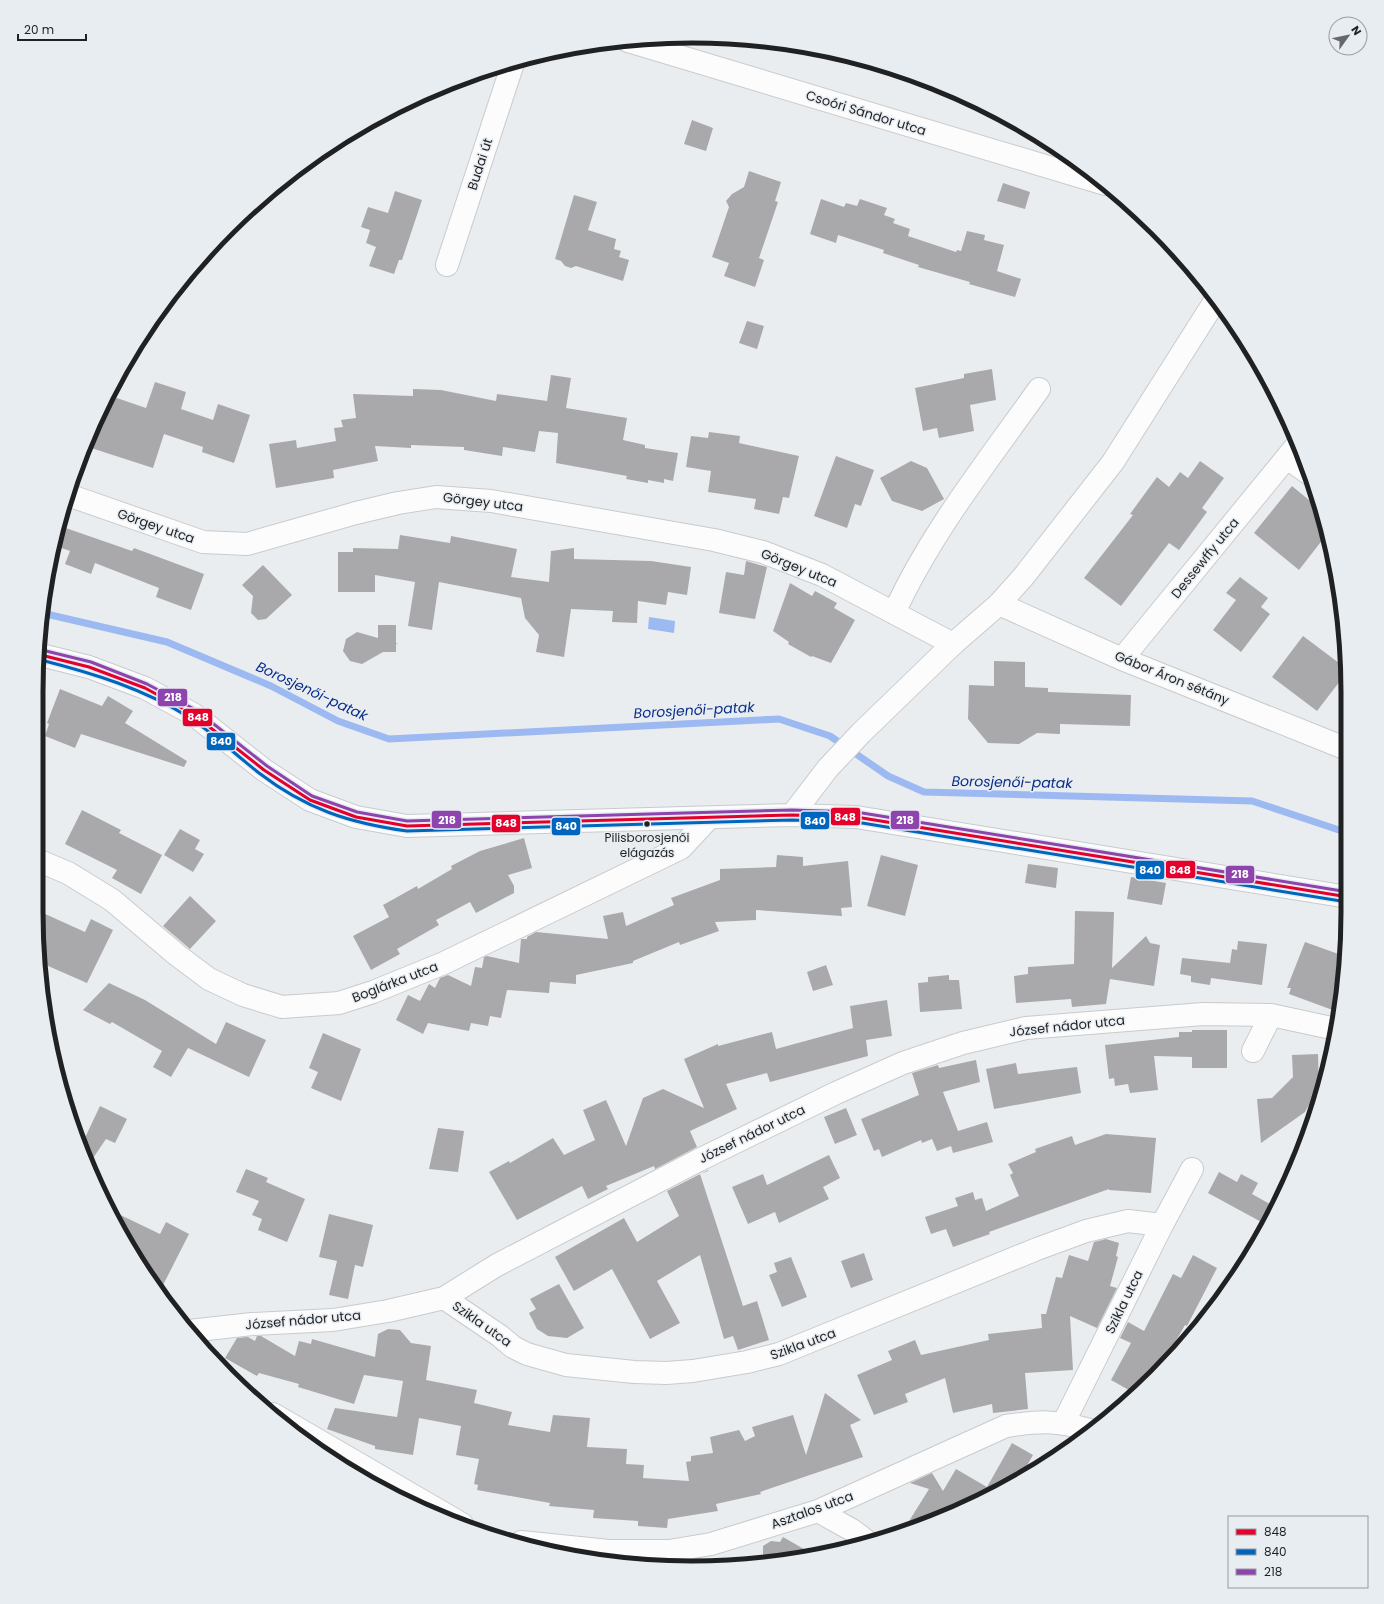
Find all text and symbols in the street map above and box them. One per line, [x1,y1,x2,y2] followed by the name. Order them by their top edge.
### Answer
[18,16,86,42] scale bar
[1328,16,1368,56] north arrow
[24,21,54,38] text: 20 m
[1347,23,1365,38] text: N
[804,86,928,140] street label: Csoóri Sándor utca
[463,135,497,192] street label: Budai út
[442,488,524,516] street label: Görgey utca
[115,504,197,548] street label: Görgey utca
[1167,514,1243,602] street label: Dessewffy utca
[758,544,840,592] street label: Görgey utca
[1112,646,1233,710] street label: Gábor Áron sétány
[253,656,372,726] water label: Borosjenői-patak
[157,688,188,707] line badge: 218
[164,689,182,705] text: 218
[633,697,756,723] water label: Borosjenői-patak
[182,708,213,727] line badge: 848
[187,709,209,725] text: 848
[206,732,236,751] line badge: 840
[210,733,232,749] text: 840
[951,771,1073,793] water label: Borosjenői-patak
[830,807,861,826] line badge: 848
[834,809,856,825] text: 848
[431,810,462,829] line badge: 218
[890,810,920,830] line badge: 218
[800,811,830,830] line badge: 840
[438,812,456,828] text: 218
[896,812,914,828] text: 218
[804,813,826,829] text: 840
[491,814,521,833] line badge: 848
[495,815,517,831] text: 848
[551,817,581,836] line badge: 840
[555,818,577,834] text: 840
[642,819,652,829] marker: Pilisborosjenői elágazás
[604,829,690,861] place label: Pilisborosjenői elágazás
[1135,860,1165,880] line badge: 840
[1165,860,1196,879] line badge: 848
[1139,862,1161,878] text: 840
[1169,862,1191,878] text: 848
[1225,865,1255,884] line badge: 218
[1231,866,1249,882] text: 218
[349,957,441,1007] street label: Boglárka utca
[1008,1010,1126,1042] street label: József nádor utca
[696,1100,808,1168] street label: József nádor utca
[1100,1267,1148,1337] street label: Szikla utca
[448,1297,516,1351] street label: Szikla utca
[244,1305,362,1335] street label: József nádor utca
[768,1323,838,1365] street label: Szikla utca
[768,1486,856,1534] street label: Asztalos utca
[1228,1516,1368,1588] legend
[1264,1523,1287,1540] text: 848
[1264,1543,1287,1560] text: 840
[1264,1563,1282,1580] text: 218

